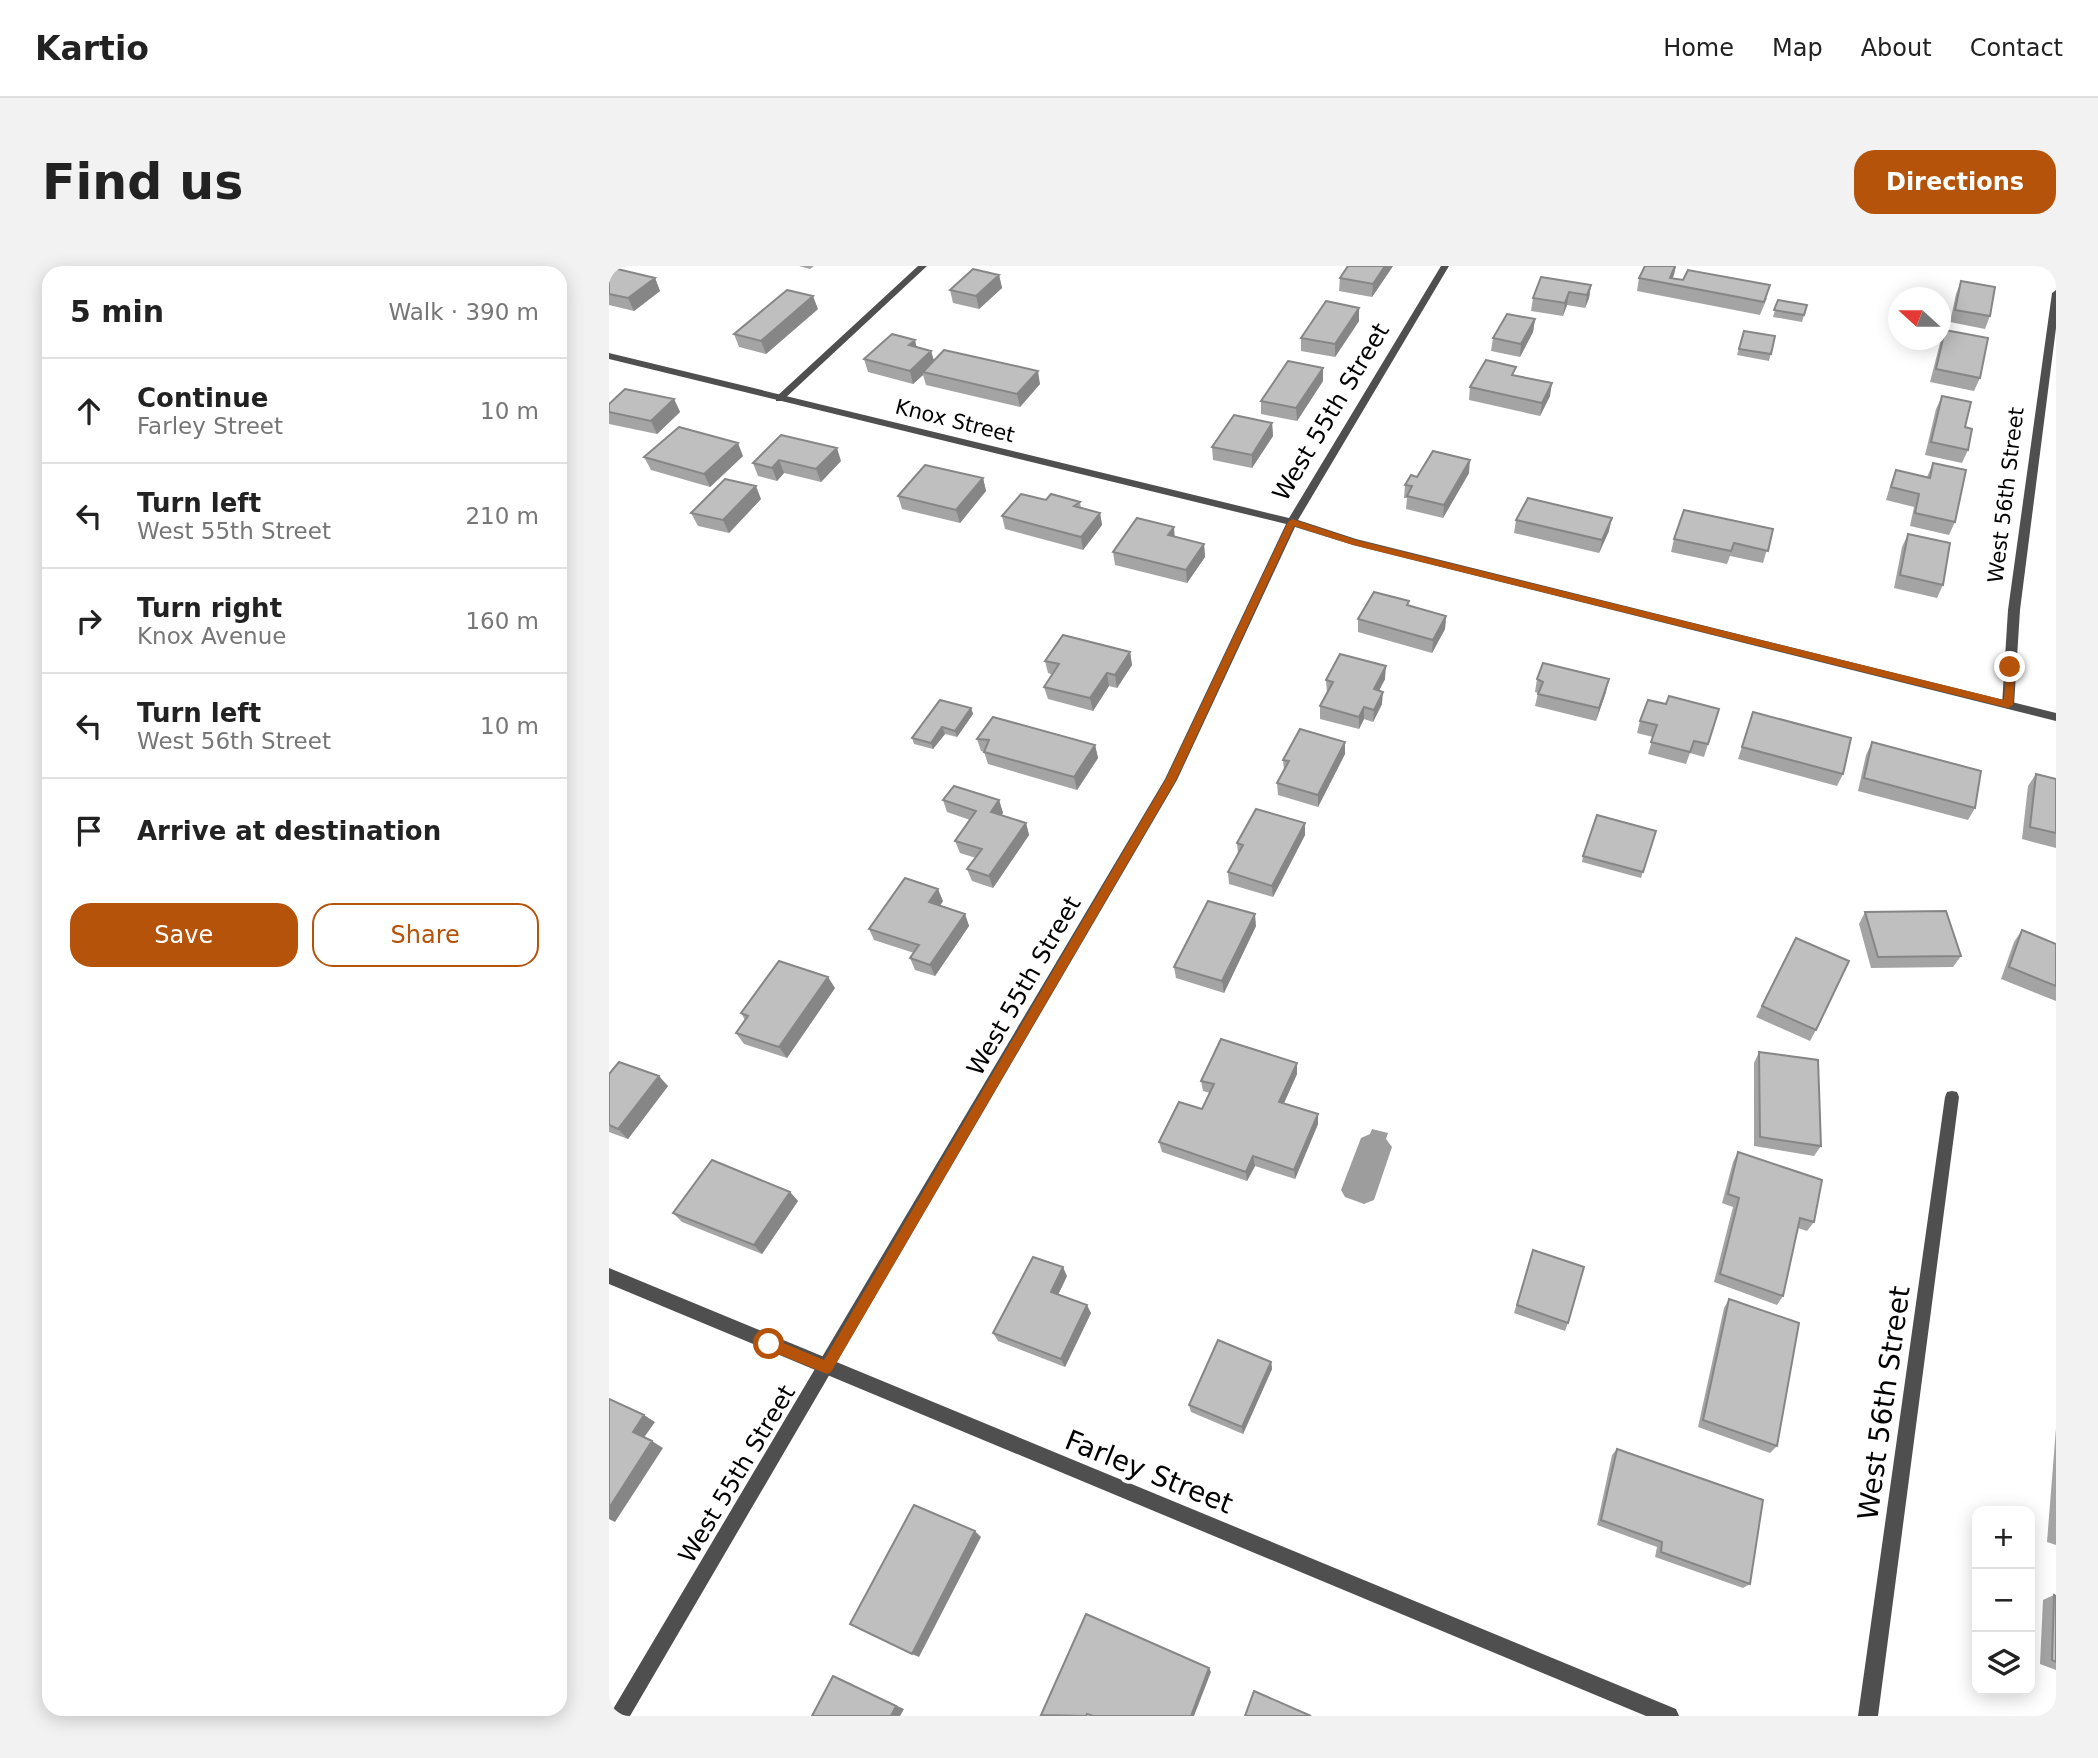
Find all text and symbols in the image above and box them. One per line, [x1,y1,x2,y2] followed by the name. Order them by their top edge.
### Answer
[35,29,149,68] text: Kartio
[1663,34,1734,62] text: Home
[1772,34,1823,62] text: Map
[1861,34,1932,62] text: About
[1970,34,2063,62] text: Contact
[1854,150,2056,214] button: Directions
[42,154,243,211] text: Find us
[1888,287,1951,350] north arrow
[70,294,164,329] text: 5 min
[388,299,539,325] text: Walk · 390 m
[1267,318,1395,506] street label: West 55th Street
[137,383,268,413] text: Continue
[70,392,108,430] icon: ahead
[893,395,1017,447] street label: Knox Street
[480,398,539,424] text: 10 m
[1983,406,2029,584] street label: West 56th Street
[137,413,283,439] text: Farley Street
[137,488,261,518] text: Turn left
[70,497,108,535] icon: left
[465,503,539,529] text: 210 m
[137,518,331,544] text: West 55th Street
[137,593,282,623] text: Turn right
[70,602,108,640] icon: right
[465,608,539,634] text: 160 m
[137,623,286,649] text: Knox Avenue
[1994,651,2025,682] route end
[137,698,261,728] text: Turn left
[70,707,108,745] icon: left
[480,713,539,739] text: 10 m
[137,728,331,754] text: West 56th Street
[70,812,108,850] icon: arrive
[137,816,441,846] text: Arrive at destination
[961,891,1087,1081] street label: West 55th Street
[70,903,298,967] button: Save
[312,903,539,967] button: Share
[1851,1284,1917,1522] street label: West 56th Street
[753,1328,784,1359] route start
[673,1380,801,1568] street label: West 55th Street
[1060,1423,1238,1521] street label: Farley Street
[1972,1506,2035,1695] map controls
[1972,1506,2035,1569] button: +
[1972,1569,2035,1632] button: −
[1972,1632,2035,1695] button: layers

